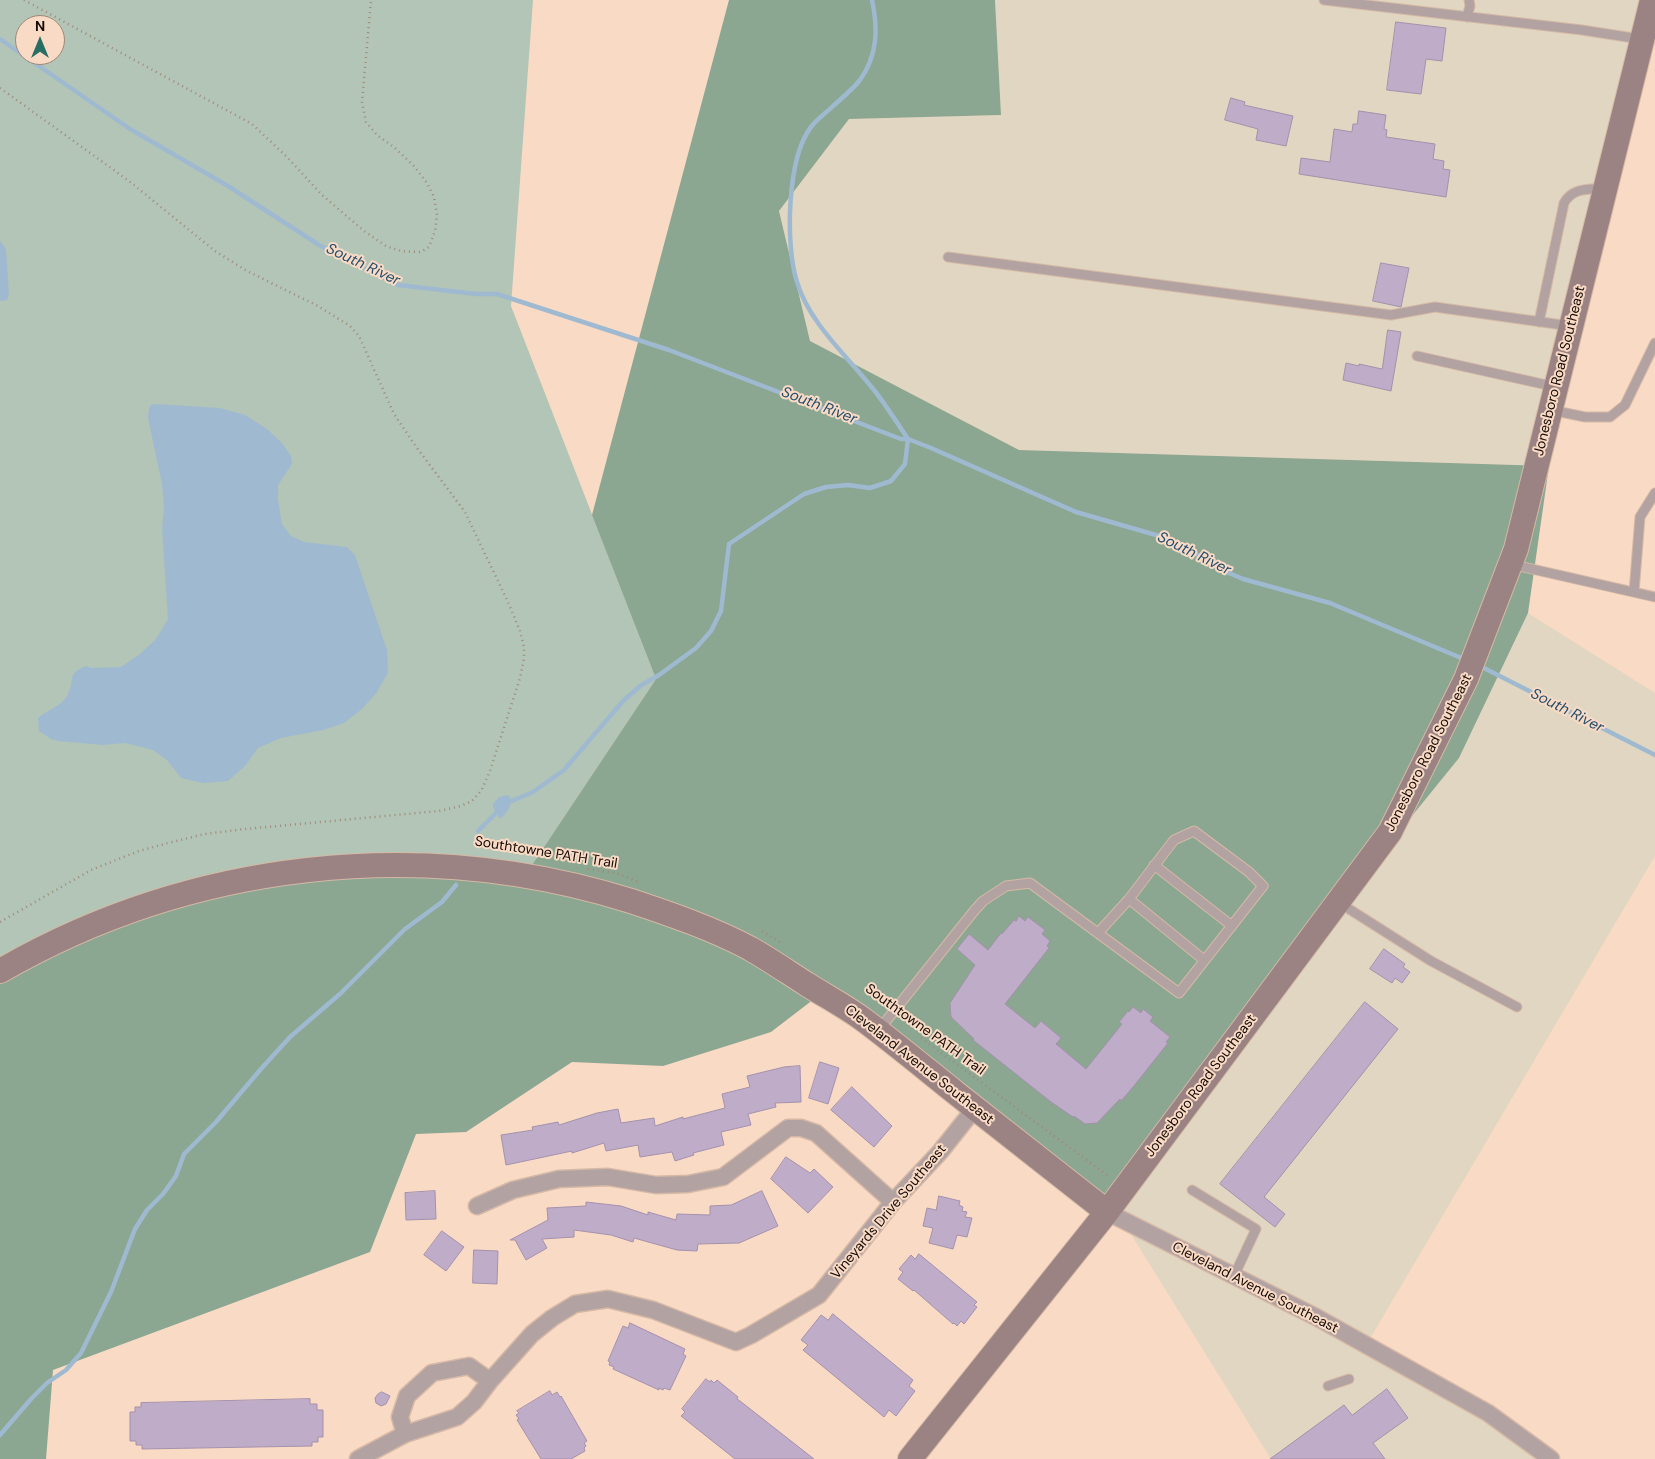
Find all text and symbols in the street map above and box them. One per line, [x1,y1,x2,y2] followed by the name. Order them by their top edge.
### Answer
[15,15,65,65] north arrow
[35,17,45,35] text: N
[323,240,403,290] water label: South River
[1531,284,1589,458] street label: Jonesboro Road Southeast
[779,383,859,429] water label: South River
[1154,528,1234,580] water label: South River
[1382,671,1476,835] street label: Jonesboro Road Southeast
[1528,685,1606,737] water label: South River
[473,833,619,873] street label: Southtowne PATH Trail
[862,981,988,1079] street label: Southtowne PATH Trail
[841,1002,997,1128] street label: Cleveland Avenue Southeast
[1142,1011,1260,1161] street label: Jonesboro Road Southeast
[828,1141,950,1283] street label: Vineyards Drive Southeast
[1169,1239,1341,1337] street label: Cleveland Avenue Southeast

